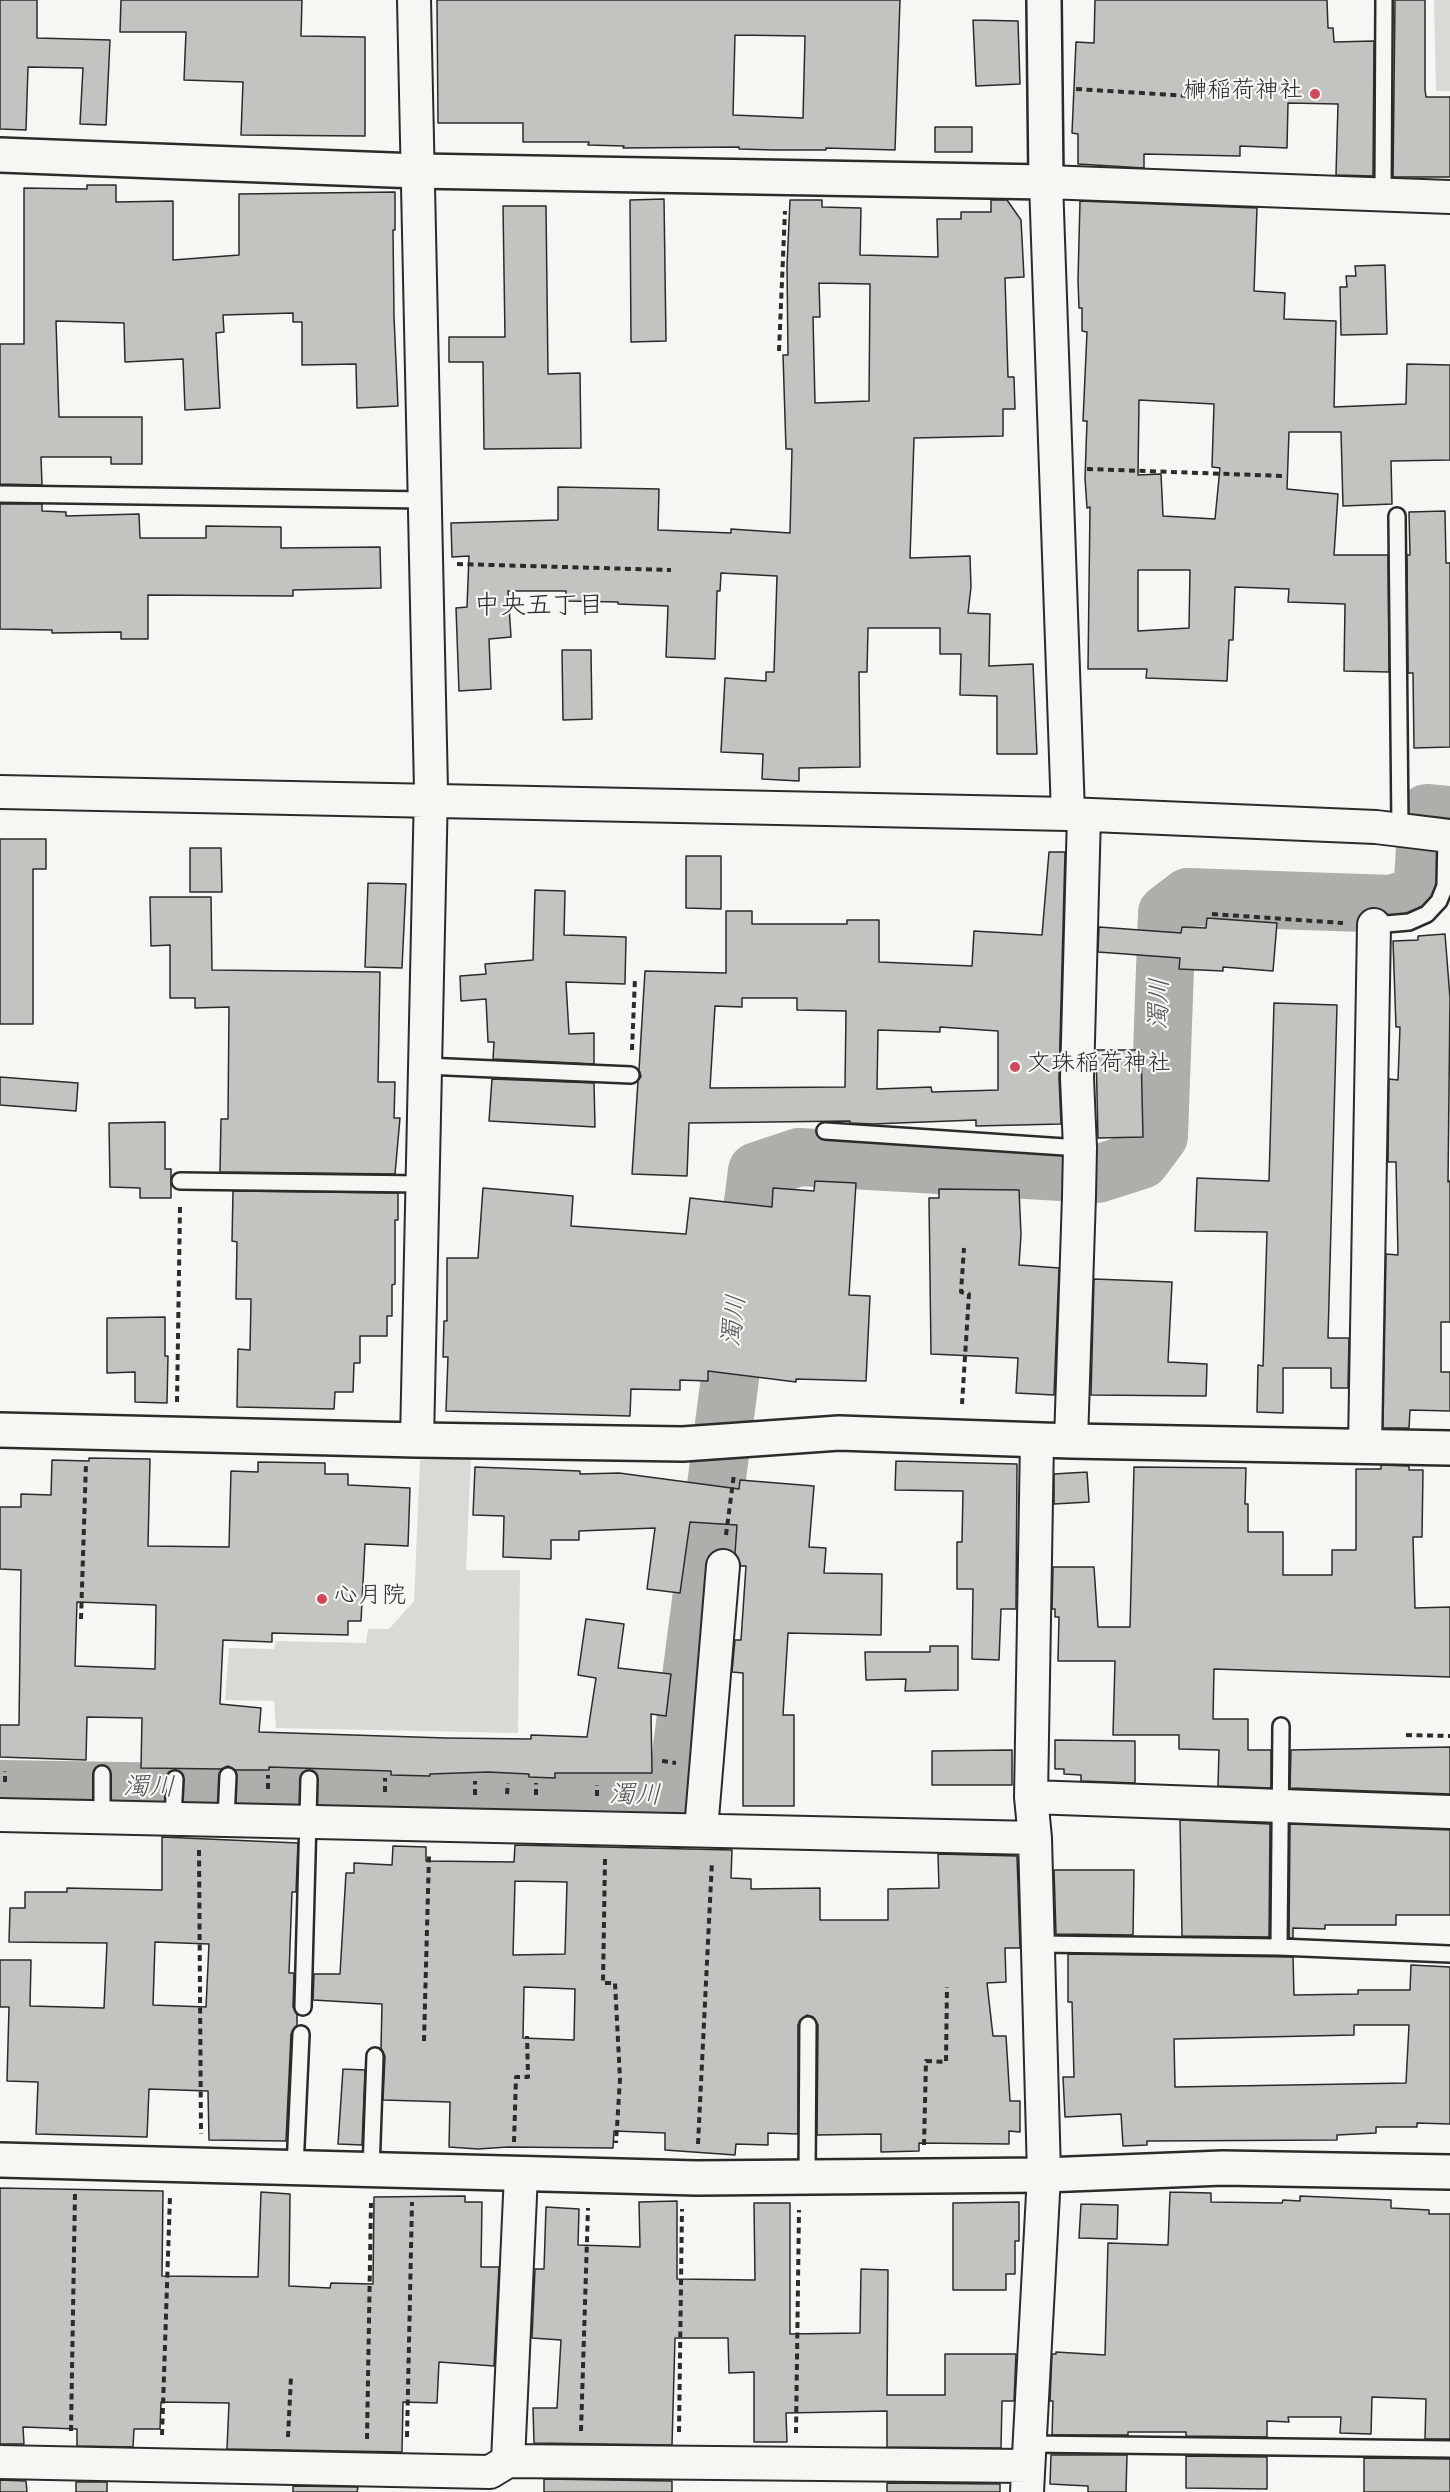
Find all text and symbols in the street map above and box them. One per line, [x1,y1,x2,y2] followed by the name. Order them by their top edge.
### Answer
[1183,80,1303,108] place label: 榊稲荷神社
[1308,87,1322,101] marker: 榊稲荷神社
[474,593,604,625] district label: 中央五丁目
[1147,977,1179,1031] water label: 濁川
[1027,1053,1171,1081] place label: 文珠稲荷神社
[1008,1060,1022,1074] marker: 文珠稲荷神社
[719,1293,757,1349] water label: 濁川
[334,1585,406,1613] place label: 心月院
[315,1592,329,1606] marker: 心月院
[123,1775,175,1807] water label: 濁川
[609,1783,661,1815] water label: 濁川

